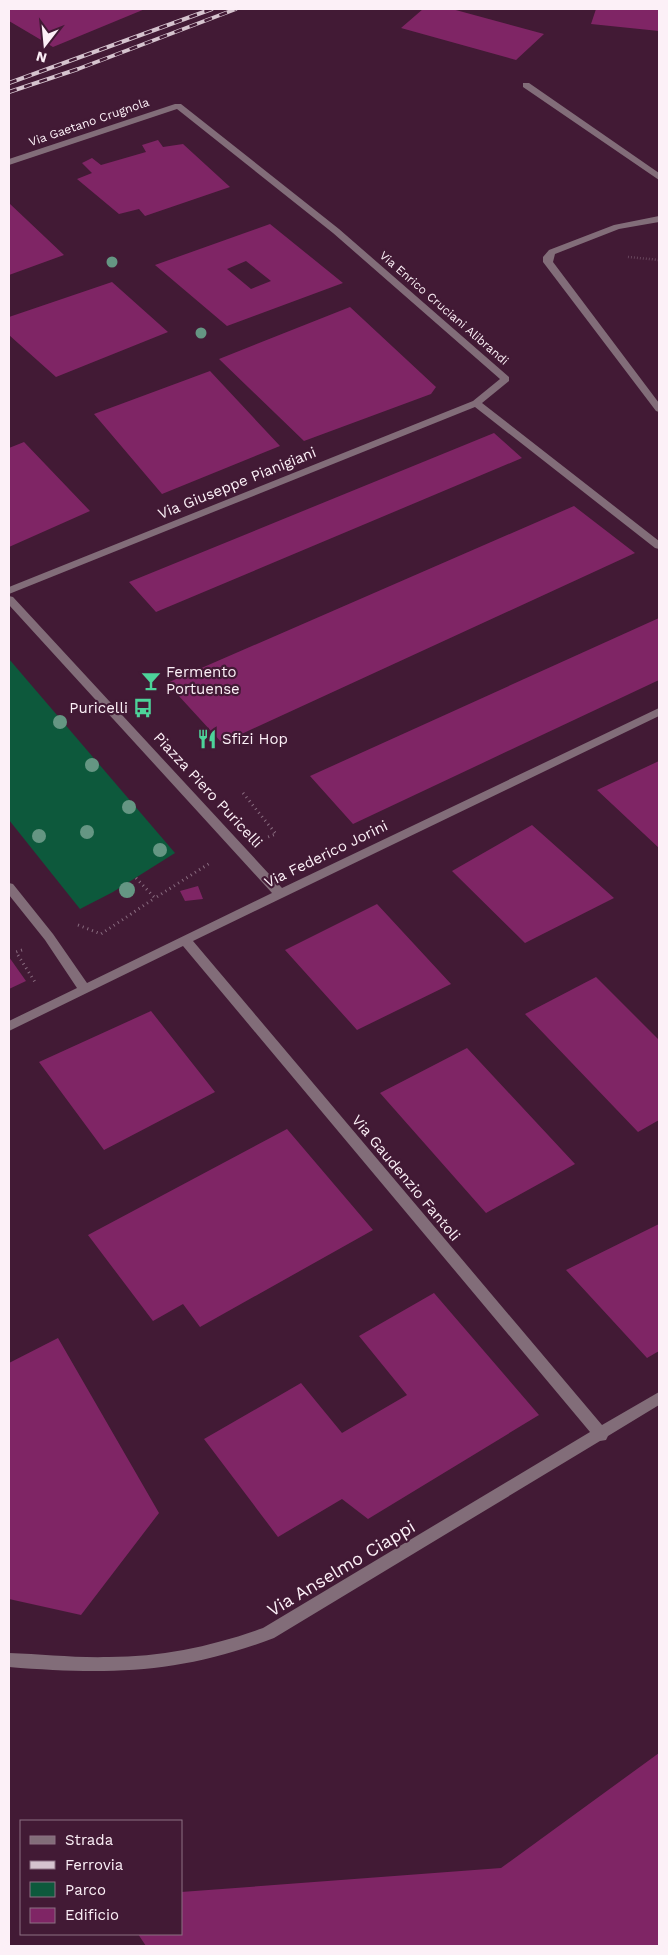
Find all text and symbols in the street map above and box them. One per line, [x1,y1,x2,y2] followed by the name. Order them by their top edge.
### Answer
[20,20,70,70] north arrow
[34,48,49,67] text: N
[27,95,151,149] street label: Via Gaetano Crugnola
[377,248,511,368] street label: Via Enrico Cruciani Alibrandi
[155,443,319,523] street label: Via Giuseppe Pianigiani
[166,663,240,698] place label: Fermento Portuense
[140,670,162,692] bar icon: Fermento Portuense
[132,697,154,719] bus stop icon: Puricelli
[69,699,128,717] place label: Puricelli
[150,728,266,852] street label: Piazza Piero Puricelli
[196,728,218,750] restaurant icon: Sfizi Hop
[222,730,288,748] place label: Sfizi Hop
[261,816,391,892] street label: Via Federico Jorini
[348,1111,464,1245] street label: Via Gaudenzio Fantoli
[263,1516,419,1620] street label: Via Anselmo Ciappi
[20,1820,182,1935] legend
[65,1831,114,1849] text: Strada
[65,1856,124,1874] text: Ferrovia
[65,1881,106,1899] text: Parco
[65,1906,119,1924] text: Edificio

